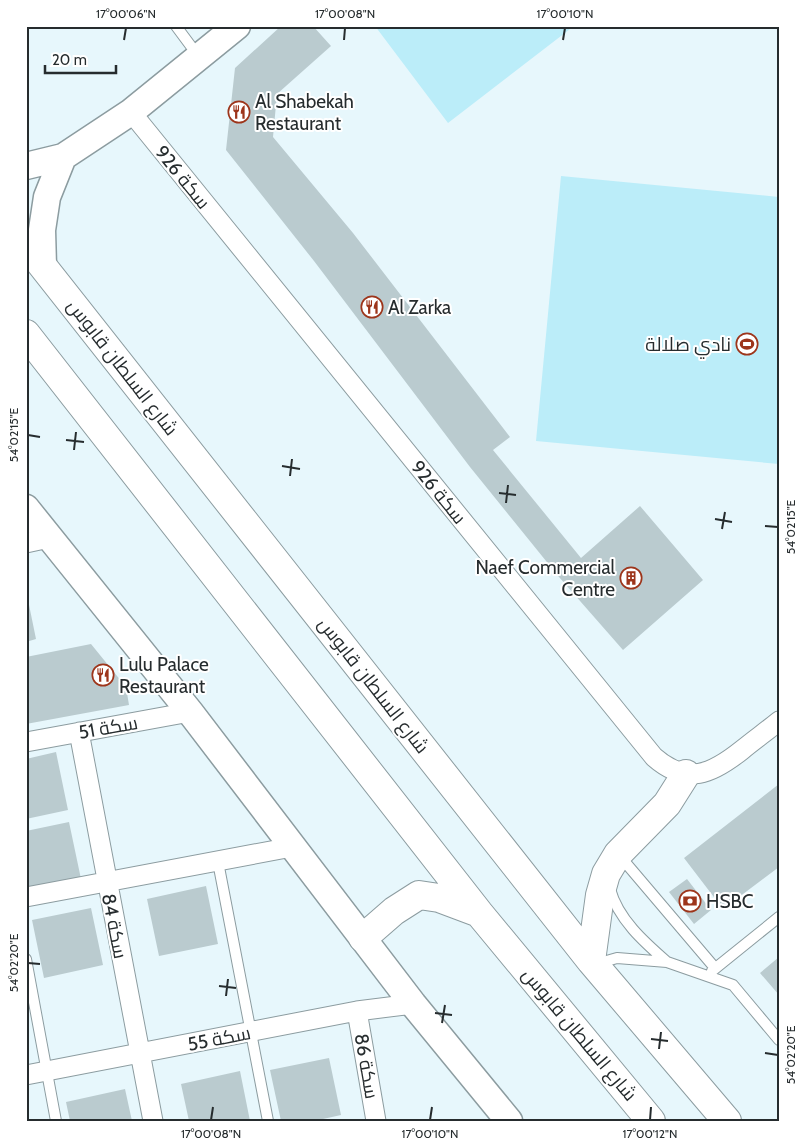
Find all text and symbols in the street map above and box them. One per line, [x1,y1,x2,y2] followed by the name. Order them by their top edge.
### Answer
[96,6,156,21] text: 17°00'06"N
[315,6,375,21] text: 17°00'08"N
[537,6,593,21] text: 17°00'10"N
[45,42,116,74] scale bar
[52,51,87,69] text: 20 m
[255,90,354,135] place label: Al Shabekah Restaurant
[227,100,251,124] restaurant icon: Al Shabekah Restaurant
[150,141,215,214] street label: سكة 926
[61,295,183,441] street label: شارع السلطان قابوس
[360,295,384,319] restaurant icon: Al Zarka
[388,296,451,319] place label: Al Zarka
[735,332,759,356] sports icon: نادي صلالة
[645,333,731,359] place label: نادي صلالة
[6,407,21,462] text: 54°02'15"E
[406,456,471,529] street label: سكة 926
[783,499,798,554] text: 54°02'15"E
[475,556,616,601] place label: Naef Commercial Centre
[619,566,643,590] building icon: Naef Commercial Centre
[312,613,434,759] street label: شارع السلطان قابوس
[119,653,209,698] place label: Lulu Palace Restaurant
[91,663,115,687] restaurant icon: Lulu Palace Restaurant
[77,711,140,744] street label: سكة 51
[678,889,702,913] bank icon: HSBC
[706,890,754,913] place label: HSBC
[97,892,132,961] street label: سكة 84
[6,933,21,992] text: 54°02'20"E
[516,963,642,1107] street label: شارع السلطان قابوس
[185,1021,253,1056] street label: سكة 55
[783,1025,798,1084] text: 54°02'20"E
[349,1032,384,1100] street label: سكة 86
[181,1126,241,1141] text: 17°00'08"N
[402,1126,458,1141] text: 17°00'10"N
[623,1126,677,1141] text: 17°00'12"N

